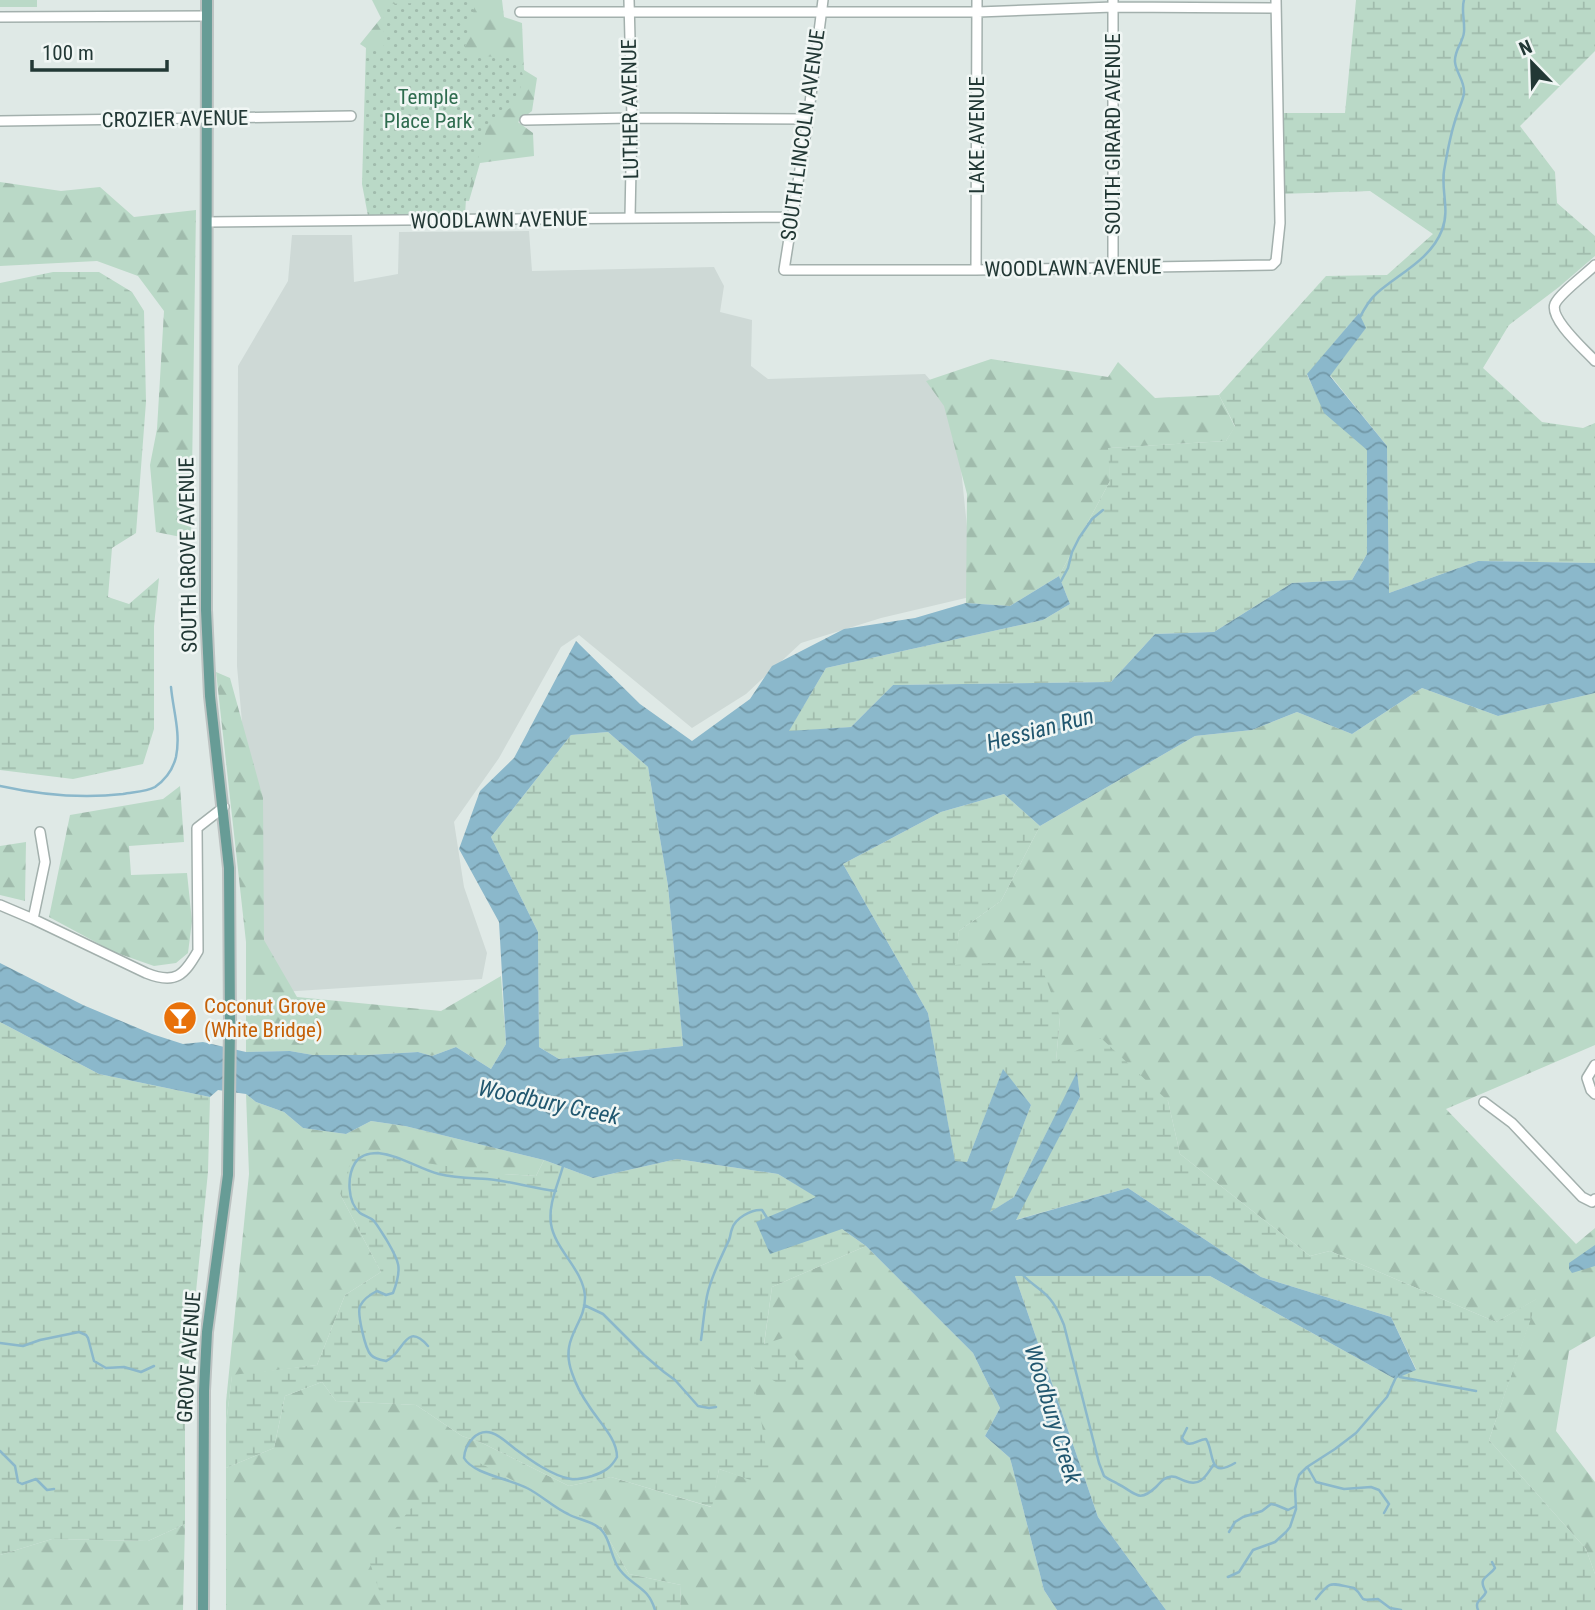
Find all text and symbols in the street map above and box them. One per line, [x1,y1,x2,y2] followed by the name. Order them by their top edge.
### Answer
[32,28,166,72] scale bar
[776,28,830,242] street label: SOUTH LINCOLN AVENUE
[1497,28,1567,98] north arrow
[1101,33,1125,235] street label: SOUTH GIRARD AVENUE
[1516,35,1535,61] text: N
[617,39,643,179] street label: LUTHER AVENUE
[42,41,94,65] text: 100 m
[965,76,989,194] street label: LAKE AVENUE
[384,85,473,133] park label: Temple Place Park
[101,106,249,132] street label: CROZIER AVENUE
[410,206,588,234] street label: WOODLAWN AVENUE
[984,254,1162,282] street label: WOODLAWN AVENUE
[174,457,202,653] street label: SOUTH GROVE AVENUE
[984,702,1097,757] water label: Hessian Run
[204,994,326,1042] place label: Coconut Grove (White Bridge)
[161,999,199,1037] bar icon: Coconut Grove (White Bridge)
[476,1074,623,1131] water label: Woodbury Creek
[172,1290,206,1424] street label: GROVE AVENUE
[1019,1342,1087,1488] water label: Woodbury Creek

